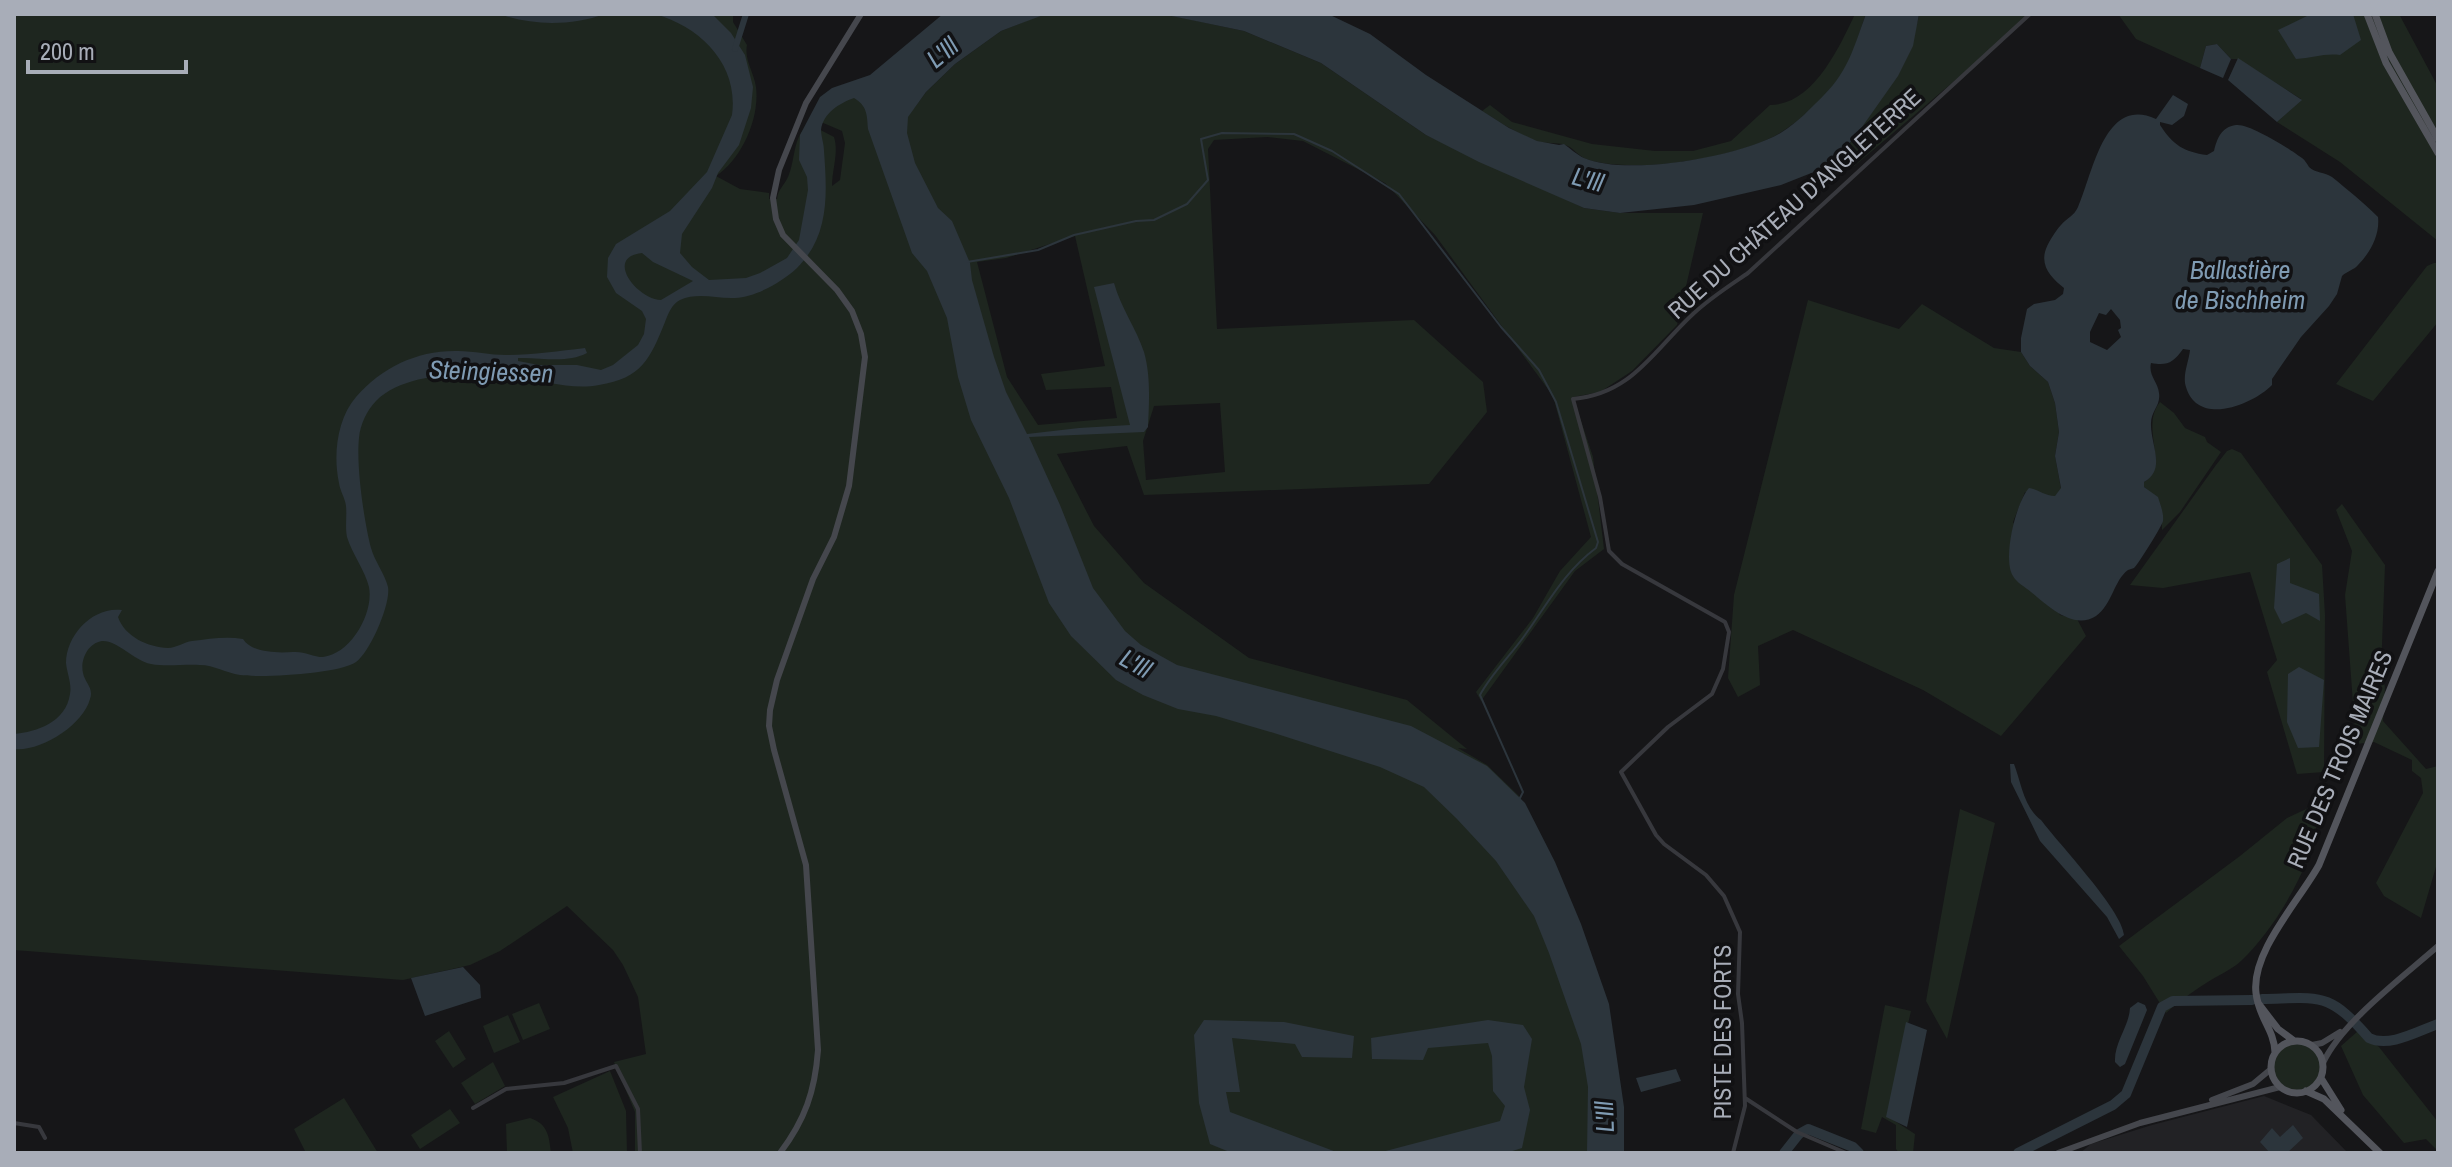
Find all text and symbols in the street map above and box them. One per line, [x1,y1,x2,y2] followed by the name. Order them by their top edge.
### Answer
[28,24,186,74] scale bar
[919,28,966,75] water label: L'Ill
[40,35,95,67] text: 200 m
[1661,81,1927,325] street label: RUE DU CHÂTEAU D'ANGLETERRE
[1568,158,1609,200] water label: L'Ill
[2175,252,2305,317] water label: Ballastière de Bischheim
[428,351,554,391] water label: Steingiessen
[1114,640,1159,687] water label: L'Ill
[2279,645,2399,873] street label: RUE DES TROIS MAIRES
[1706,945,1738,1119] street label: PISTE DES FORTS
[1586,1099,1622,1133] water label: L'Ill

